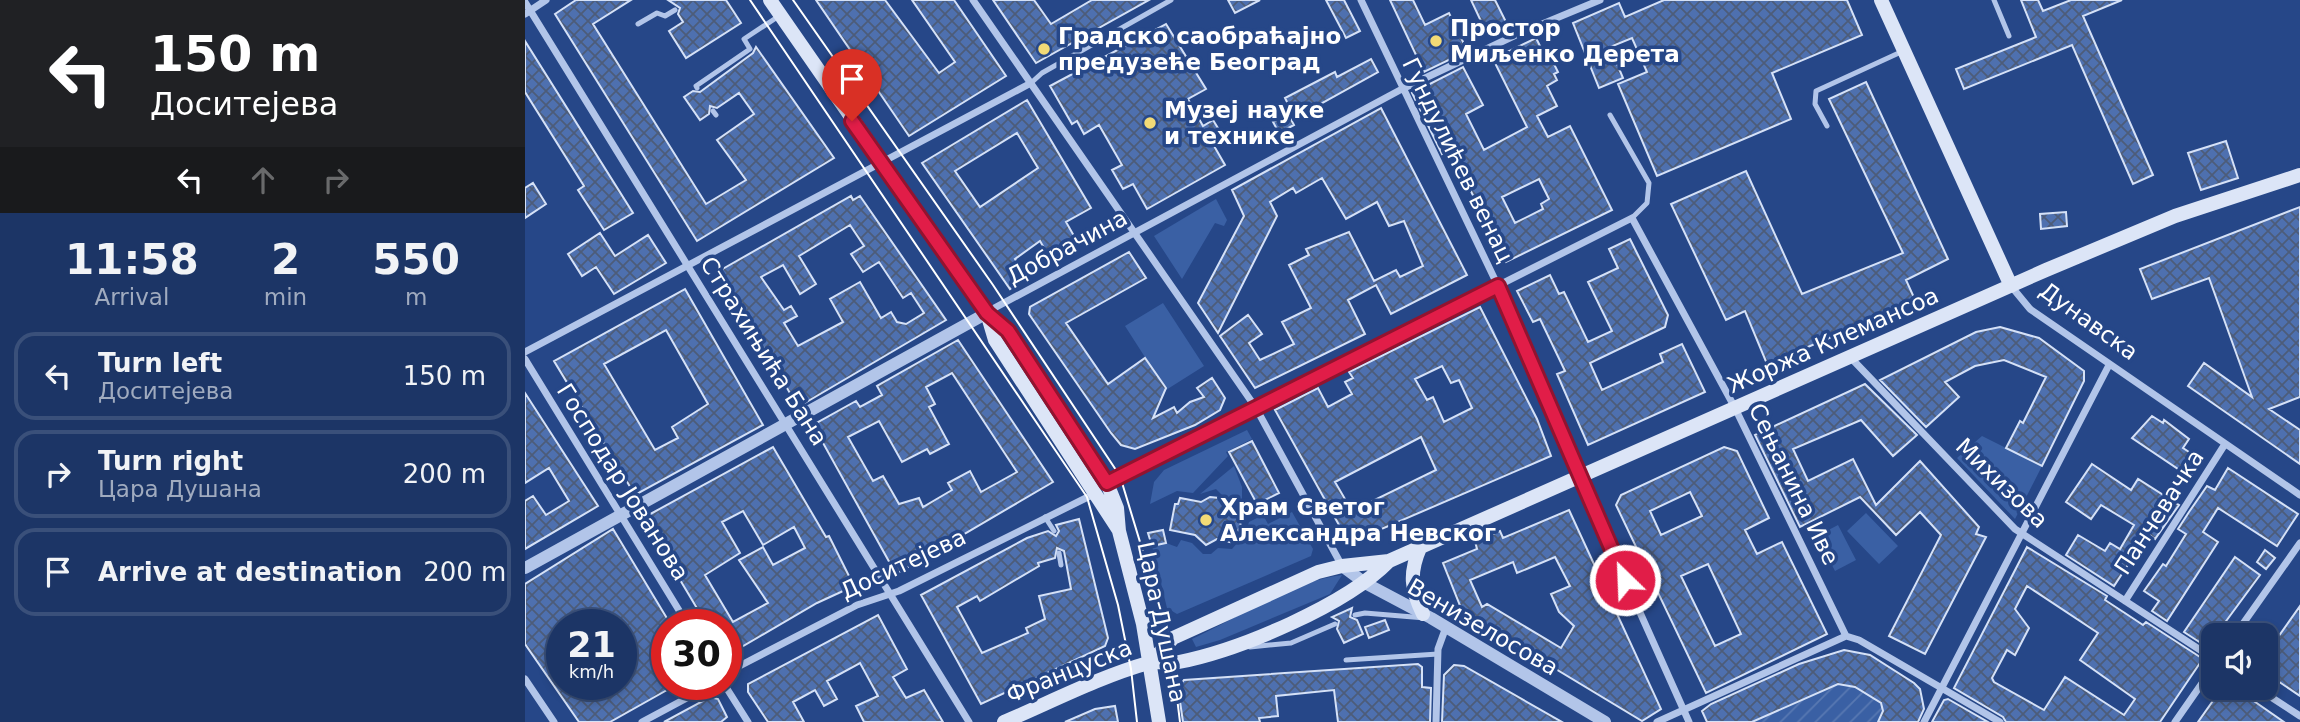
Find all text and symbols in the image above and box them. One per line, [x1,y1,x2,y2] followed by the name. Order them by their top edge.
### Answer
[1450,15,1680,67] place label: Простор Миљенко Дерета
[1058,23,1341,75] place label: Градско саобраћајно предузеће Београд
[150,26,320,83] text: 150 m
[35,28,126,119] icon: left
[1428,33,1444,49] marker: Простор Миљенко Дерета
[1036,41,1052,57] marker: Градско саобраћајно предузеће Београд
[822,49,882,121] pin
[1397,53,1519,267] street label: Гундулићев венац
[833,60,871,98] icon: arrive
[150,85,338,123] text: Доситејева
[1164,97,1324,149] place label: Музеј науке и технике
[1142,115,1158,131] marker: Музеј науке и технике
[171,161,209,199] icon: left
[244,161,282,199] icon: ahead
[317,161,355,199] icon: right
[1002,204,1132,290] street label: Добрачина
[65,235,199,284] text: 11:58
[271,235,300,284] text: 2
[372,235,460,284] text: 550
[695,252,833,450] street label: Страхињића Бана
[2035,277,2143,365] street label: Дунавска
[1724,282,1942,398] street label: Жоржа Клемансоа
[95,284,169,310] text: Arrival
[264,284,307,310] text: min
[405,284,427,310] text: m
[98,348,222,378] text: Turn left
[39,357,77,395] icon: left
[403,361,486,391] text: 150 m
[98,378,233,404] text: Доситејева
[552,379,694,585] street label: Господар Јованова
[1744,399,1844,569] street label: Сењанина Иве
[1951,433,2053,533] street label: Михизова
[2109,445,2209,579] street label: Панчевачка
[98,446,243,476] text: Turn right
[39,455,77,493] icon: right
[403,459,486,489] text: 200 m
[98,476,262,502] text: Цара Душана
[1220,494,1496,546] place label: Храм Светог Александра Невског
[1198,512,1214,528] marker: Храм Светог Александра Невског
[836,524,970,604] street label: Доситејева
[1132,539,1192,705] street label: Цара Душана
[1588,543,1662,617] position arrow
[39,553,77,591] icon: arrive
[98,557,402,587] text: Arrive at destination
[423,557,506,587] text: 200 m
[1403,573,1563,681] street label: Венизелосова
[651,609,742,700] speed limit sign: 30
[2201,623,2278,700] map controls
[2201,623,2278,700] button: sound
[567,625,616,665] text: 21
[1002,634,1136,708] street label: Француска
[569,661,614,682] text: km/h

